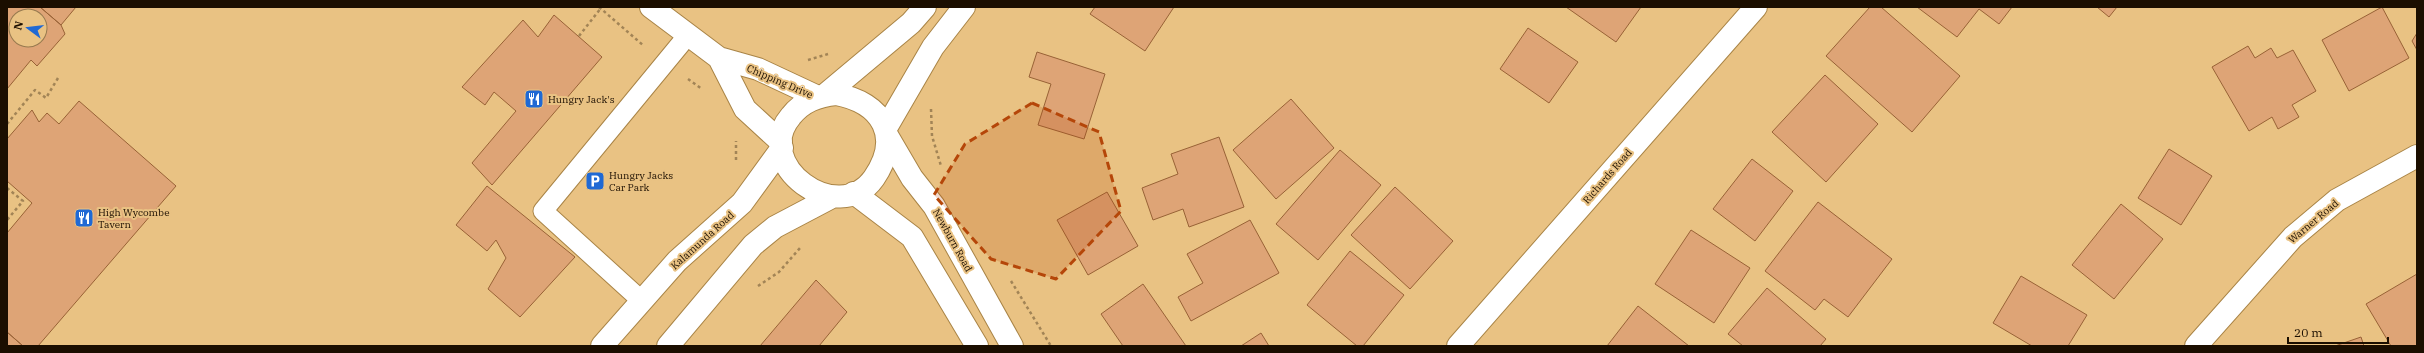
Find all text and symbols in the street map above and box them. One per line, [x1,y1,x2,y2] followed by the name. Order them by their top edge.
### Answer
[8,8,48,48] north arrow
[10,19,26,31] text: N
[745,62,815,101] street label: Chipping Drive
[523,88,545,110] restaurant icon: Hungry Jack's
[548,93,615,106] place label: Hungry Jack's
[1580,146,1635,206] street label: Richards Road
[609,169,673,194] place label: Hungry Jacks Car Park
[584,170,606,192] parking icon: Hungry Jacks Car Park
[2286,197,2341,246] street label: Warner Road
[98,206,170,231] place label: High Wycombe Tavern
[930,206,975,274] street label: Newburn Road
[73,207,95,229] restaurant icon: High Wycombe Tavern
[668,209,737,272] street label: Kalamunda Road
[2288,319,2388,345] scale bar
[2294,325,2323,340] text: 20 m

